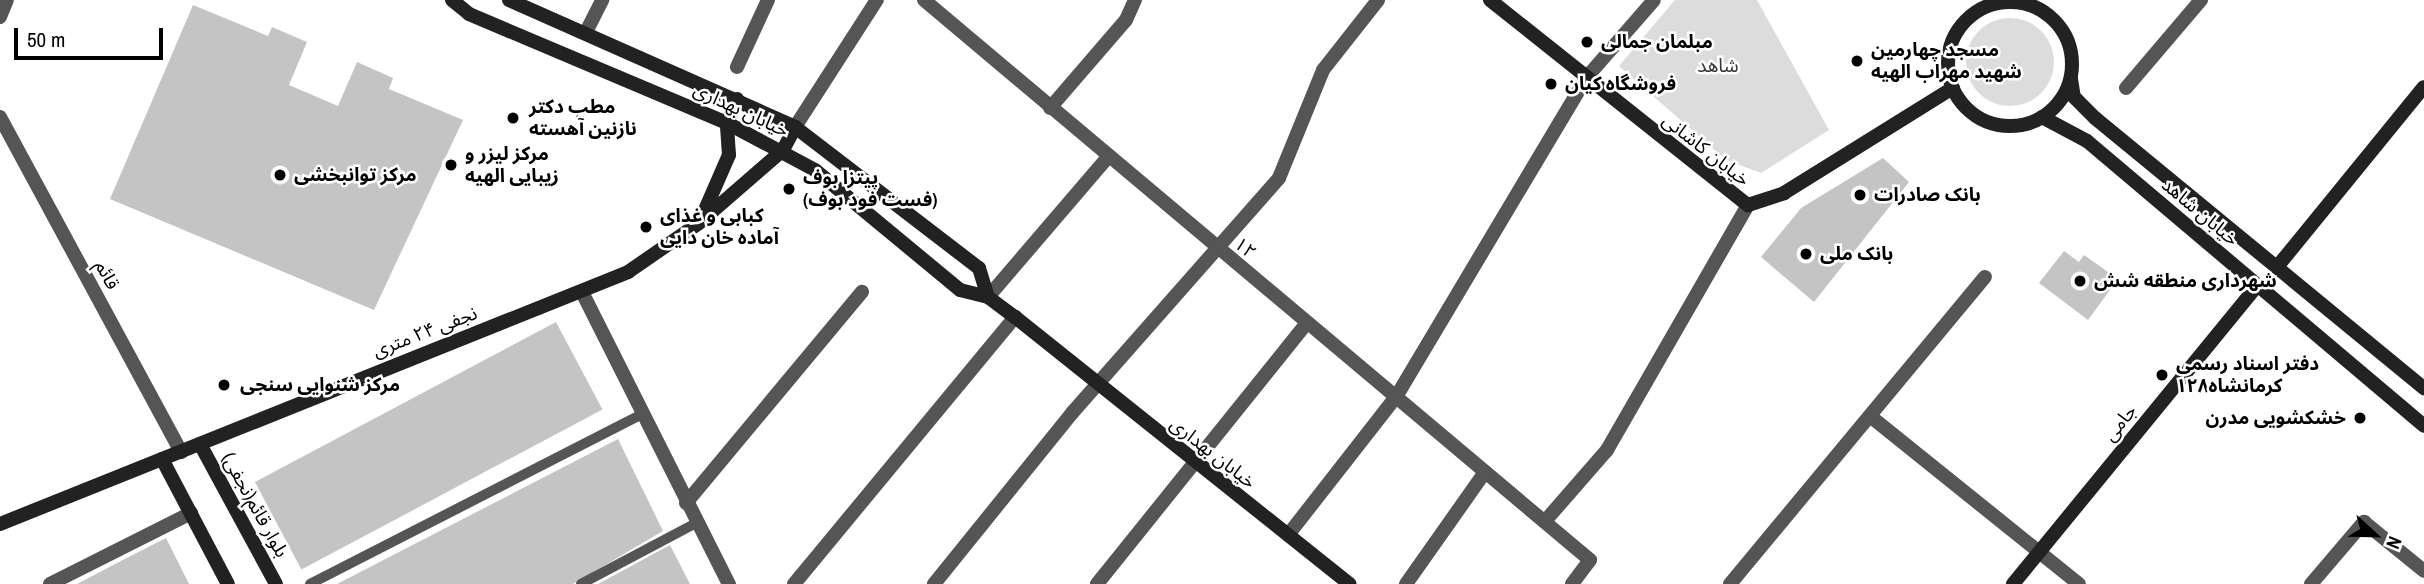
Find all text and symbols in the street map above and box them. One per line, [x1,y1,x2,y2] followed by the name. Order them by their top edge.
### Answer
[18,14,166,58] scale bar
[27,25,65,54] text: 50 m
[1601,31,1713,53] place label: مبلمان جمالی
[1579,34,1595,50] marker: مبلمان جمالی
[1871,39,2022,83] place label: مسجد چهارمین شهید مهراب الهیه
[1849,53,1865,69] marker: مسجد چهارمین شهید مهراب الهیه
[1697,55,1739,77] park label: شاهد
[1565,73,1676,95] place label: فروشگاه کیان
[1543,76,1559,92] marker: فروشگاه کیان
[690,78,792,142] street label: خیابان بهداری
[529,96,637,140] place label: مطب دکتر نازنین آهسته
[503,108,523,128] marker: مطب دکتر نازنین آهسته
[1658,109,1754,191] street label: خیابان کاشانی
[465,143,559,187] place label: مرکز لیزر و زیبایی الهیه
[443,157,459,173] marker: مرکز لیزر و زیبایی الهیه
[294,164,417,186] place label: مرکز توانبخشی
[272,167,288,183] marker: مرکز توانبخشی
[803,167,938,211] place label: پیتزا بوف (فست فود بوف)
[2157,173,2243,251] street label: خیابان شاهد
[781,181,797,197] marker: پیتزا بوف (فست فود بوف)
[1874,184,1981,206] place label: بانک صادرات
[1852,187,1868,203] marker: بانک صادرات
[660,205,779,249] place label: کبابی و غذای آماده خان دایی
[638,219,654,235] marker: کبابی و غذای آماده خان دایی
[1229,232,1261,264] street label: ۱۲
[1820,243,1893,265] place label: بانک ملی
[1798,246,1814,262] marker: بانک ملی
[90,256,124,294] street label: قائم
[2094,270,2277,292] place label: شهرداری منطقه شش
[2072,273,2088,289] marker: شهرداری منطقه شش
[370,302,480,362] street label: نجفی ۲۴ متری
[2176,353,2319,397] place label: دفتر اسناد رسمی ۱۲۸کرمانشاه
[2154,367,2170,383] marker: دفتر اسناد رسمی ۱۲۸کرمانشاه
[240,374,400,396] place label: مرکز شنوایی سنجی
[214,375,234,395] marker: مرکز شنوایی سنجی
[2098,400,2142,446] street label: جامی
[2206,407,2346,429] place label: خشکشویی مدرن
[2352,410,2368,426] marker: خشکشویی مدرن
[1166,412,1260,494] street label: خیابان بهداری
[217,449,293,561] street label: بلوار قائم(نجفی)
[2340,500,2410,570] north arrow
[2380,533,2409,553] text: N

